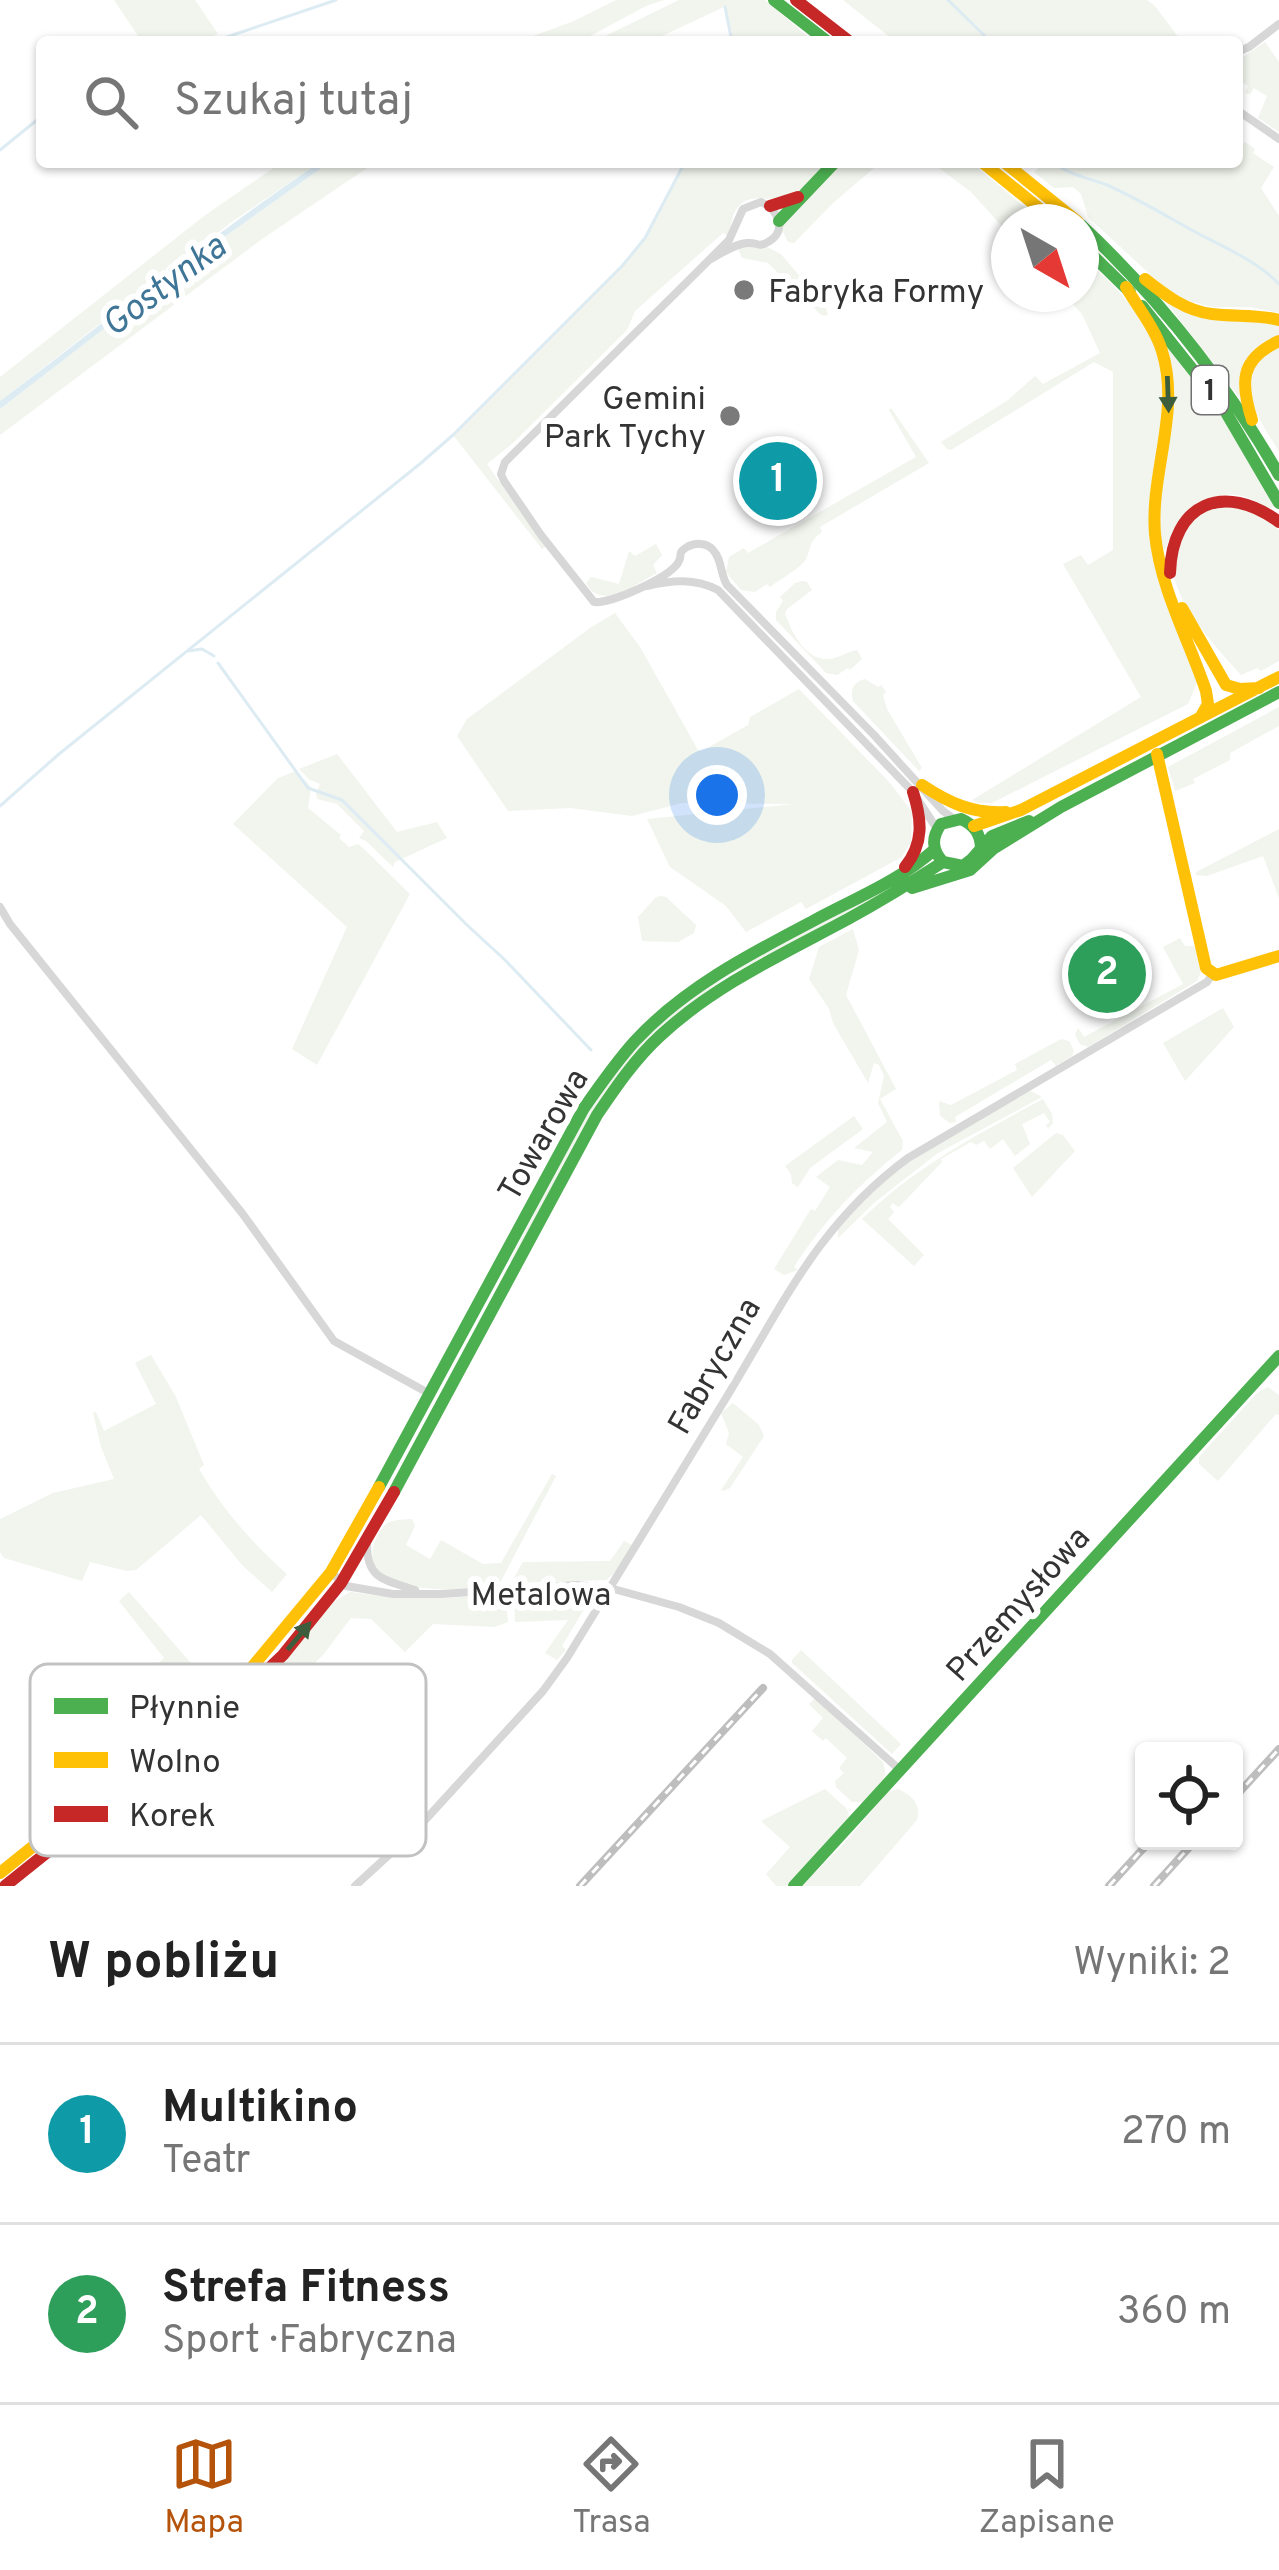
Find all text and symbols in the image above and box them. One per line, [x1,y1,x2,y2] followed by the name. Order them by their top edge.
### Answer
[36,36,1243,168] search box
[78,69,144,135] icon: search
[174,74,413,131] text: Szukaj tutaj
[991,204,1099,312] north arrow
[94,225,237,349] water label: Gostynka
[768,273,984,315] place label: Fabryka Formy
[731,277,757,303] marker: Fabryka Formy
[1192,366,1228,414] road number: 1
[1158,376,1177,414] one-way arrow
[544,380,706,460] place label: Gemini Park Tychy
[717,403,743,429] marker: Gemini Park Tychy
[739,436,817,526] pin: 1
[687,765,747,825] your location
[1068,929,1146,1019] pin: 2
[491,1062,600,1210] street label: Towarowa
[661,1291,772,1443] street label: Fabryczna
[939,1519,1101,1692] street label: Przemysłowa
[471,1576,611,1618] street label: Metalowa
[286,1621,312,1651] one-way arrow
[30,1664,426,1856] legend
[129,1689,240,1731] text: Płynnie
[1135,1742,1243,1850] map controls
[1135,1742,1243,1850] button: locate
[129,1743,221,1785] text: Wolno
[129,1797,216,1839] text: Korek
[48,1932,279,1997] text: W pobliżu
[1073,1940,1231,1989] text: Wyniki: 2
[162,2081,358,2138] text: Multikino
[79,2109,95,2158] text: 1
[1121,2109,1231,2158] text: 270 m
[162,2138,250,2187] text: Teatr
[162,2261,450,2318] text: Strefa Fitness
[75,2289,99,2338] text: 2
[1117,2289,1231,2338] text: 360 m
[162,2318,457,2367] text: Sport · Fabryczna
[164,2431,244,2545] tab: Mapa
[572,2431,651,2545] tab: Trasa
[979,2431,1115,2545] tab: Zapisane

